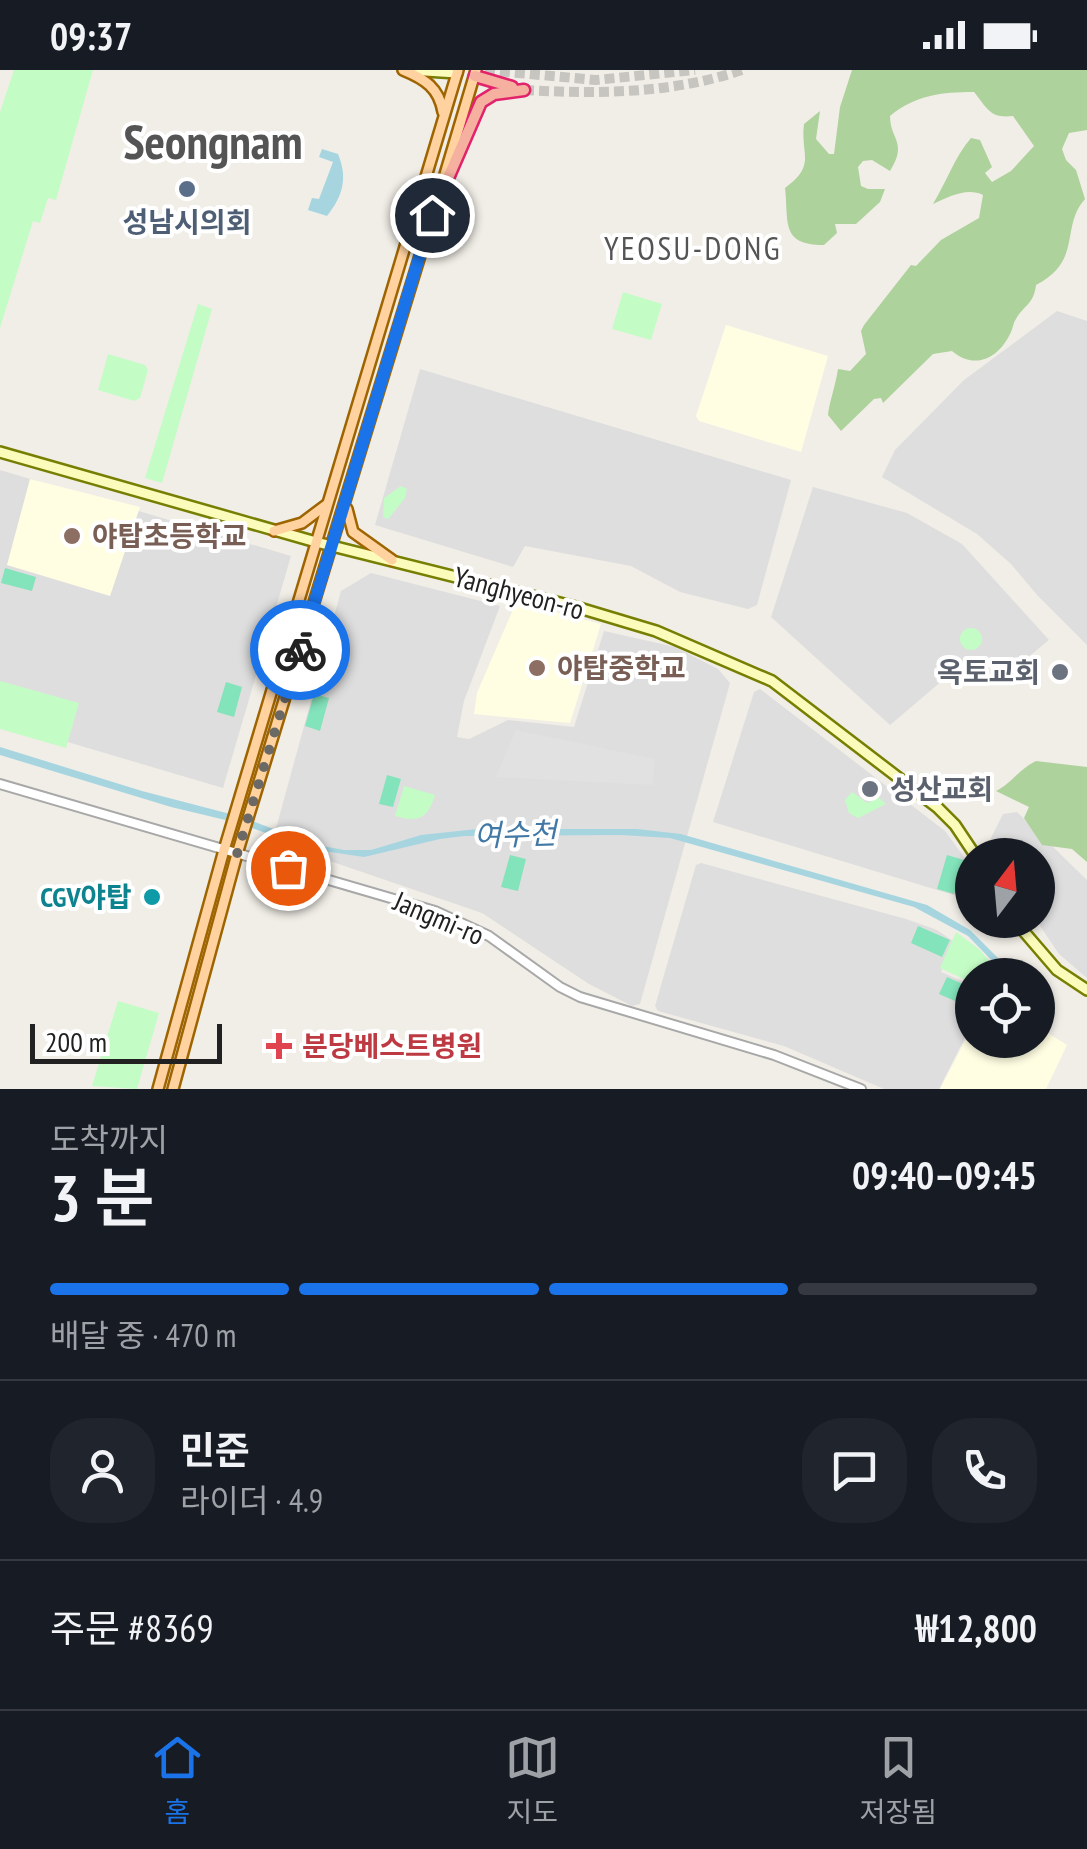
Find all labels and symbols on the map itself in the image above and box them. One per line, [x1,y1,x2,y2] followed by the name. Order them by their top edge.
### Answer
[124,110,303,172] district label: Seongnam
[390,173,475,258] pin
[176,178,198,200] marker: 성남시의회
[123,203,251,240] place label: 성남시의회
[604,227,782,269] district label: YEOSU-DONG
[92,517,247,554] place label: 야탑초등학교
[61,525,83,547] marker: 야탑초등학교
[450,557,588,628] street label: Yanghyeon-ro
[250,600,350,700] courier
[557,649,686,686] place label: 야탑중학교
[937,653,1040,690] place label: 옥토교회
[526,657,548,679] marker: 야탑중학교
[1049,661,1071,683] marker: 옥토교회
[890,770,993,807] place label: 성산교회
[859,778,881,800] marker: 성산교회
[473,812,560,854] water label: 여수천
[246,826,331,911] pin
[955,838,1055,938] north arrow
[40,878,132,915] place label: CGV야탑
[388,882,490,953] street label: Jangmi-ro
[141,886,163,908] marker: CGV야탑
[30,1019,222,1064] scale bar
[302,1027,482,1064] place label: 분당베스트병원
[266,1033,292,1059] marker: 분당베스트병원

